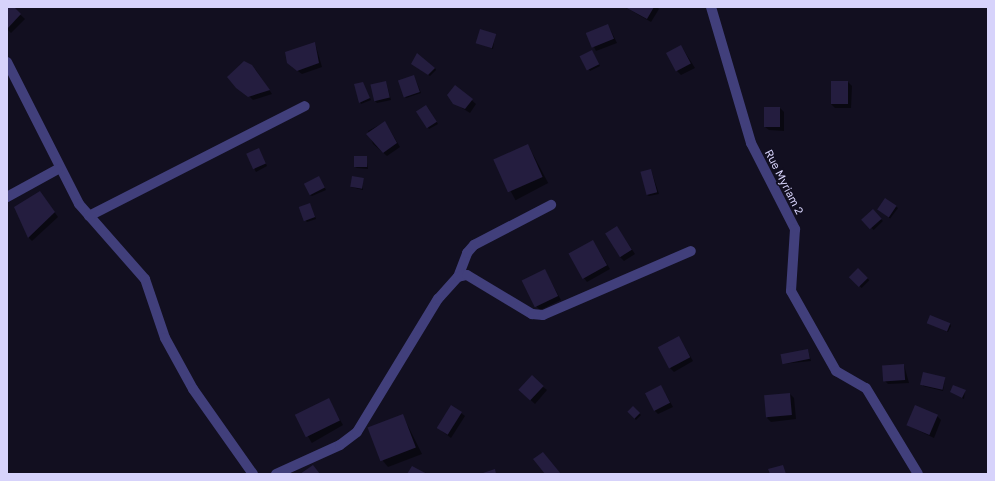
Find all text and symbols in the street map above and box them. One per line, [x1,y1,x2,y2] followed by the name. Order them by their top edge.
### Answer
[762,147,806,217] street label: Rue Myriam 2

